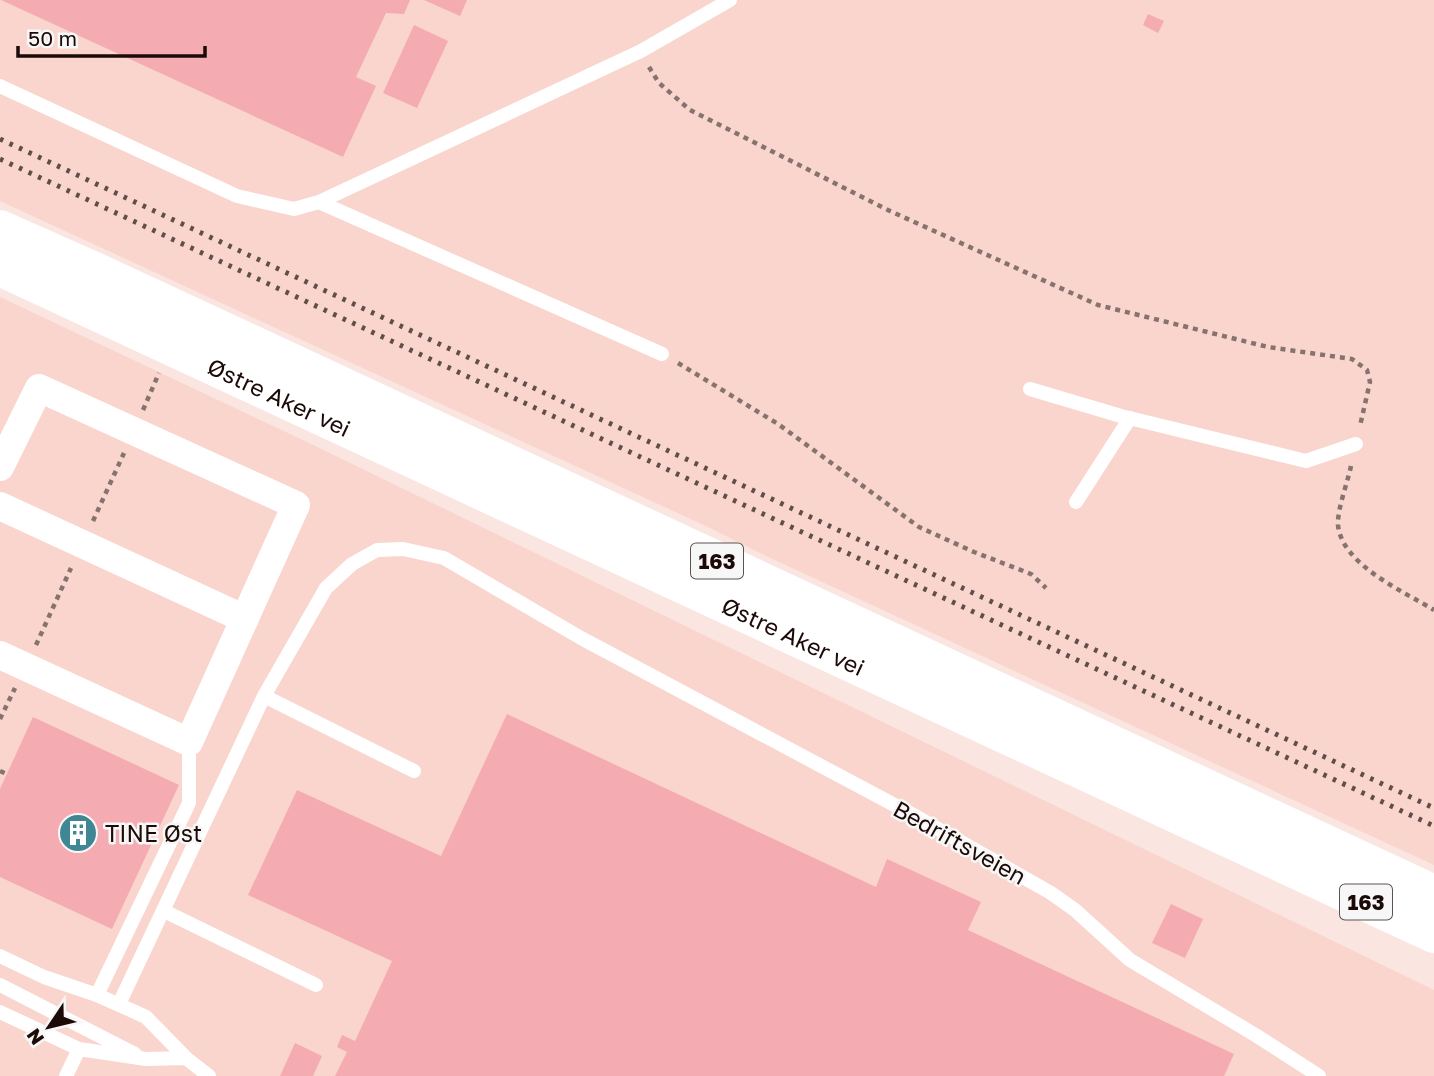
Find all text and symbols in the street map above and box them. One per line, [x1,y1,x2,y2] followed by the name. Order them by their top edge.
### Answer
[18,14,205,58] scale bar
[28,25,77,51] text: 50 m
[203,352,355,442] street label: Østre Aker vei
[691,544,743,578] road number: 163
[718,591,869,681] street label: Østre Aker vei
[889,794,1031,890] street label: Bedriftsveien
[57,812,99,854] building icon: TINE Øst
[105,819,202,847] place label: TINE Øst
[1340,884,1392,920] road number: 163
[14,992,84,1062] north arrow
[21,1025,48,1050] text: N

